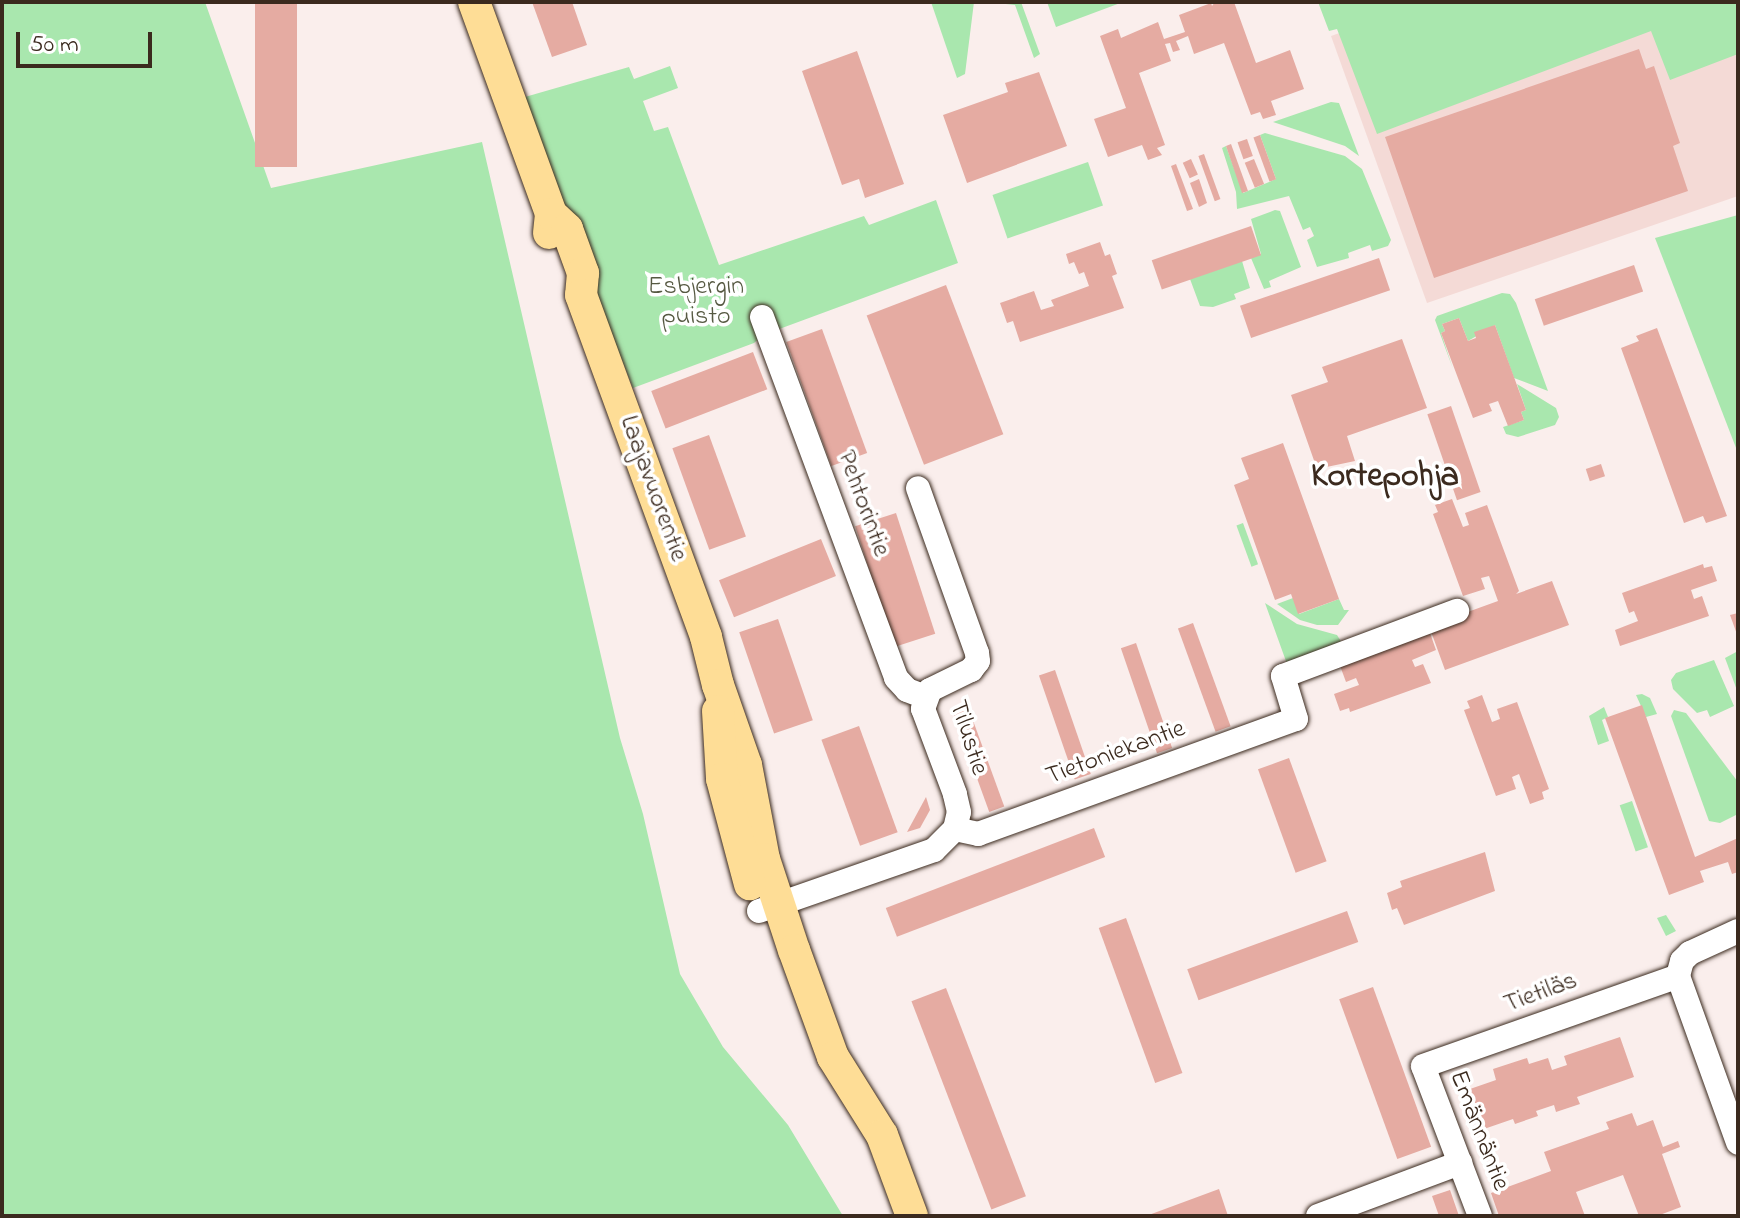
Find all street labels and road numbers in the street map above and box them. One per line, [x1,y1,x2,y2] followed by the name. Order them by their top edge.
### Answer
[611,412,693,566] street label: Laajavuorentie
[828,447,896,561] street label: Pehtorintie
[940,697,994,779] street label: Tilustie
[1042,714,1190,794] street label: Tietoniekantie
[1500,966,1582,1022] street label: Tietiläs
[1441,1067,1515,1195] street label: Emännäntie

